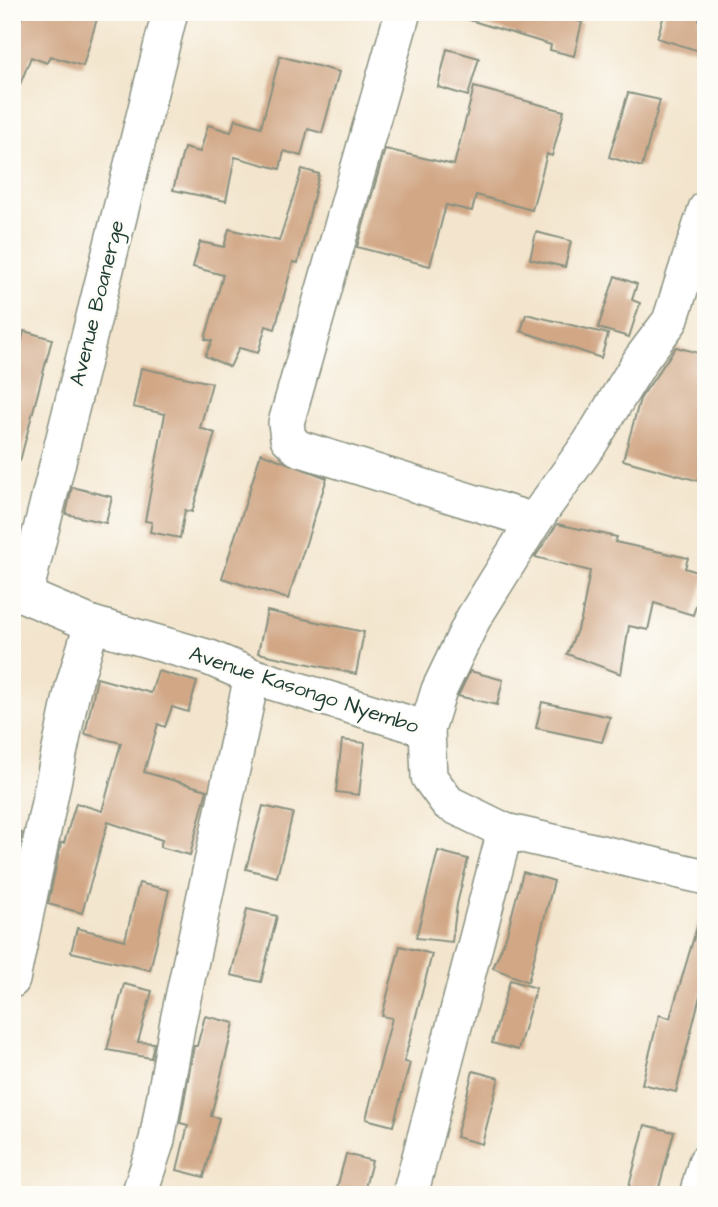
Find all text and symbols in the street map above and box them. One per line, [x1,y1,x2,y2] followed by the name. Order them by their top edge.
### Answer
[62,217,134,389] street label: Avenue Boanerge
[185,639,423,743] street label: Avenue Kasongo Nyembo

